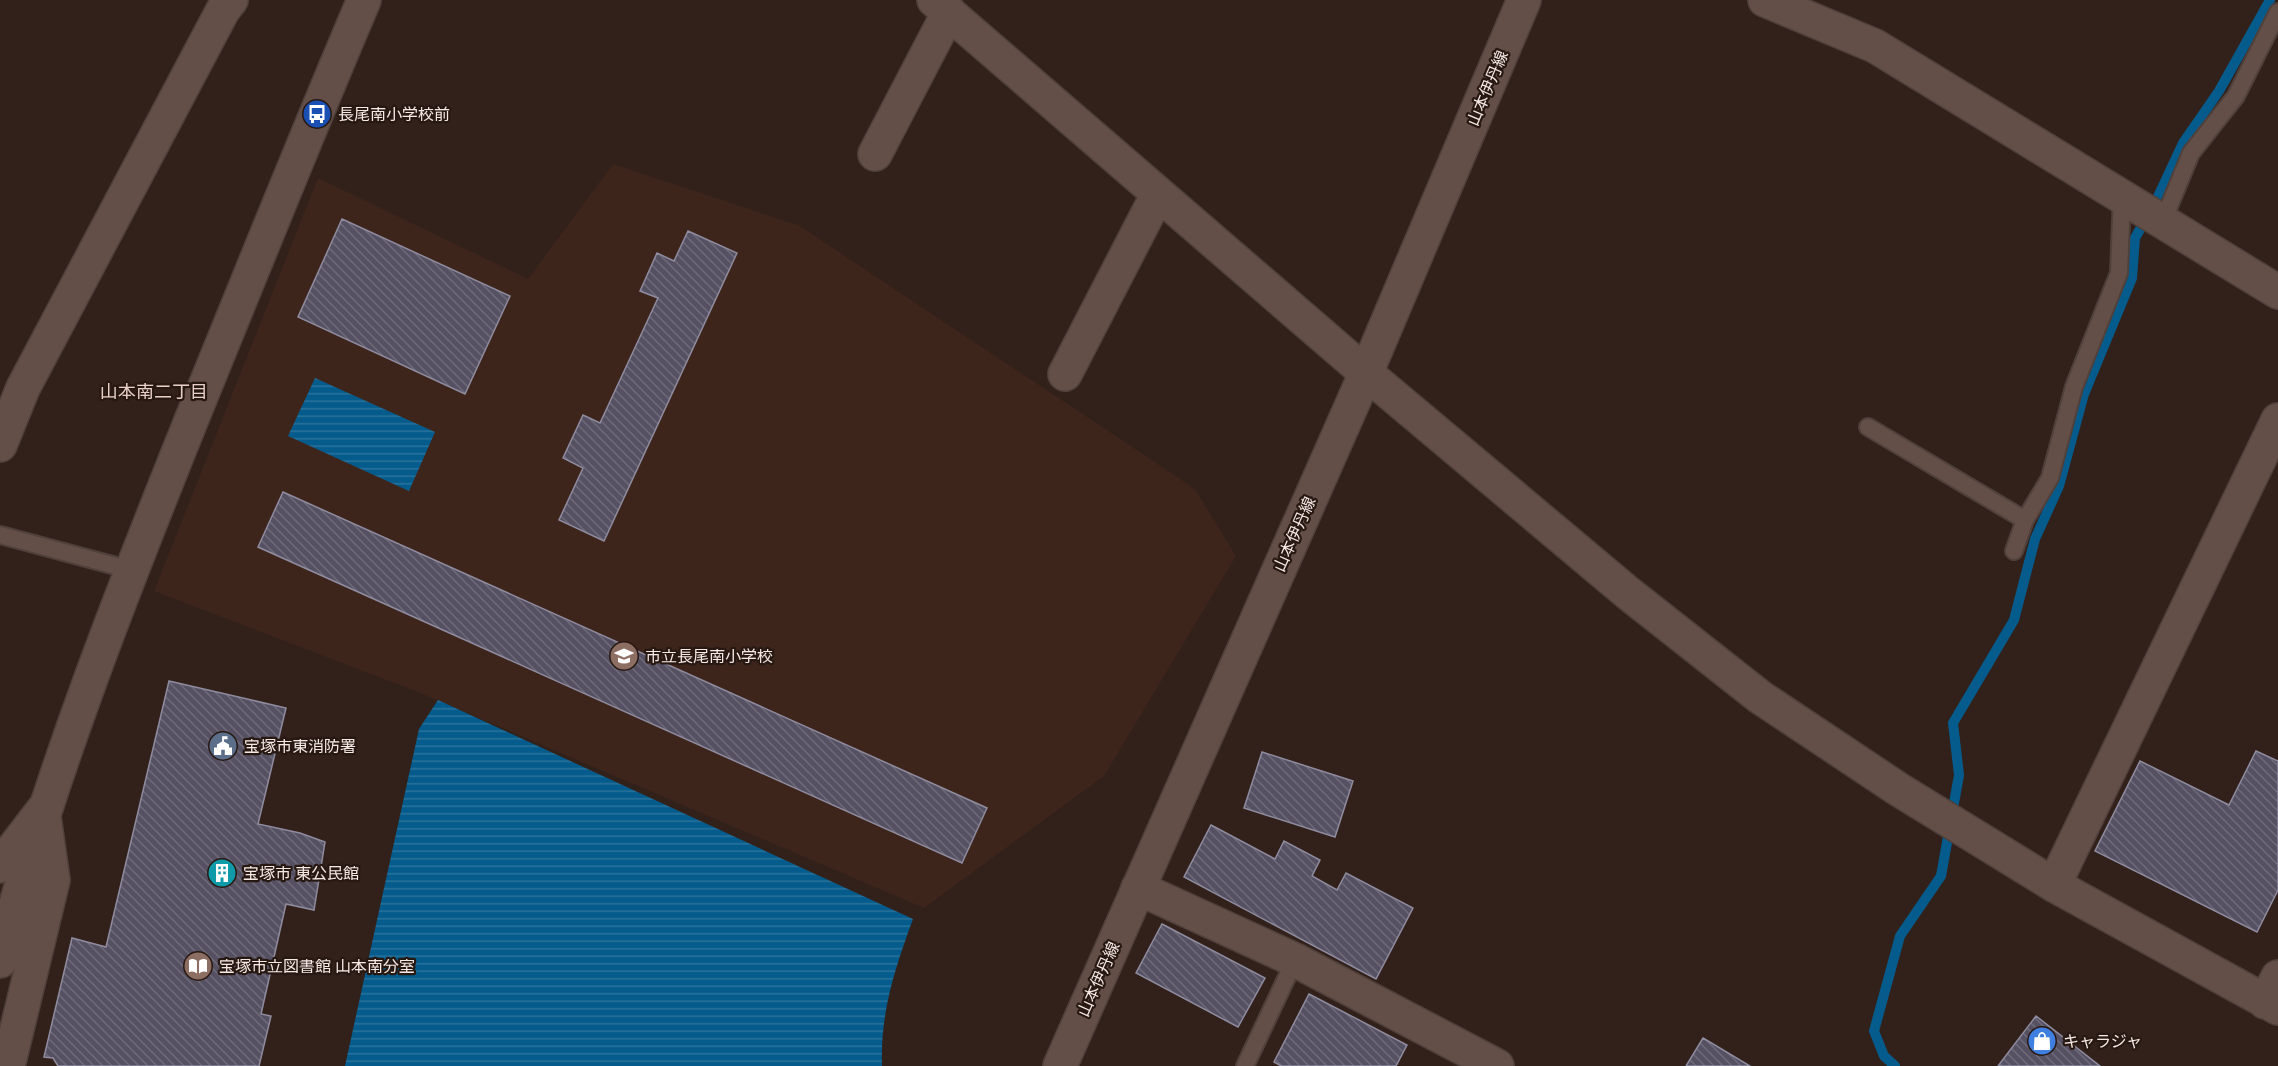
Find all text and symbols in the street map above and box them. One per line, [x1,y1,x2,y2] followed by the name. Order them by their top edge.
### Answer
[1463,48,1512,129] street label: 山本伊丹線
[301,98,333,130] bus stop icon: 長尾南小学校前
[338,105,450,124] place label: 長尾南小学校前
[100,381,208,403] district label: 山本南二丁目
[1270,494,1319,575] street label: 山本伊丹線
[608,640,640,672] school or university icon: 市立長尾南小学校
[645,647,773,666] place label: 市立長尾南小学校
[207,730,239,762] public building icon: 宝塚市東消防署
[244,737,356,756] place label: 宝塚市東消防署
[206,857,238,889] building icon: 宝塚市 東公民館
[243,864,359,883] place label: 宝塚市 東公民館
[1074,939,1123,1020] street label: 山本伊丹線
[182,950,214,982] library icon: 宝塚市立図書館 山本南分室
[219,957,415,976] place label: 宝塚市立図書館 山本南分室
[2026,1025,2058,1057] shop icon: キャラジャ
[2063,1032,2142,1051] place label: キャラジャ

